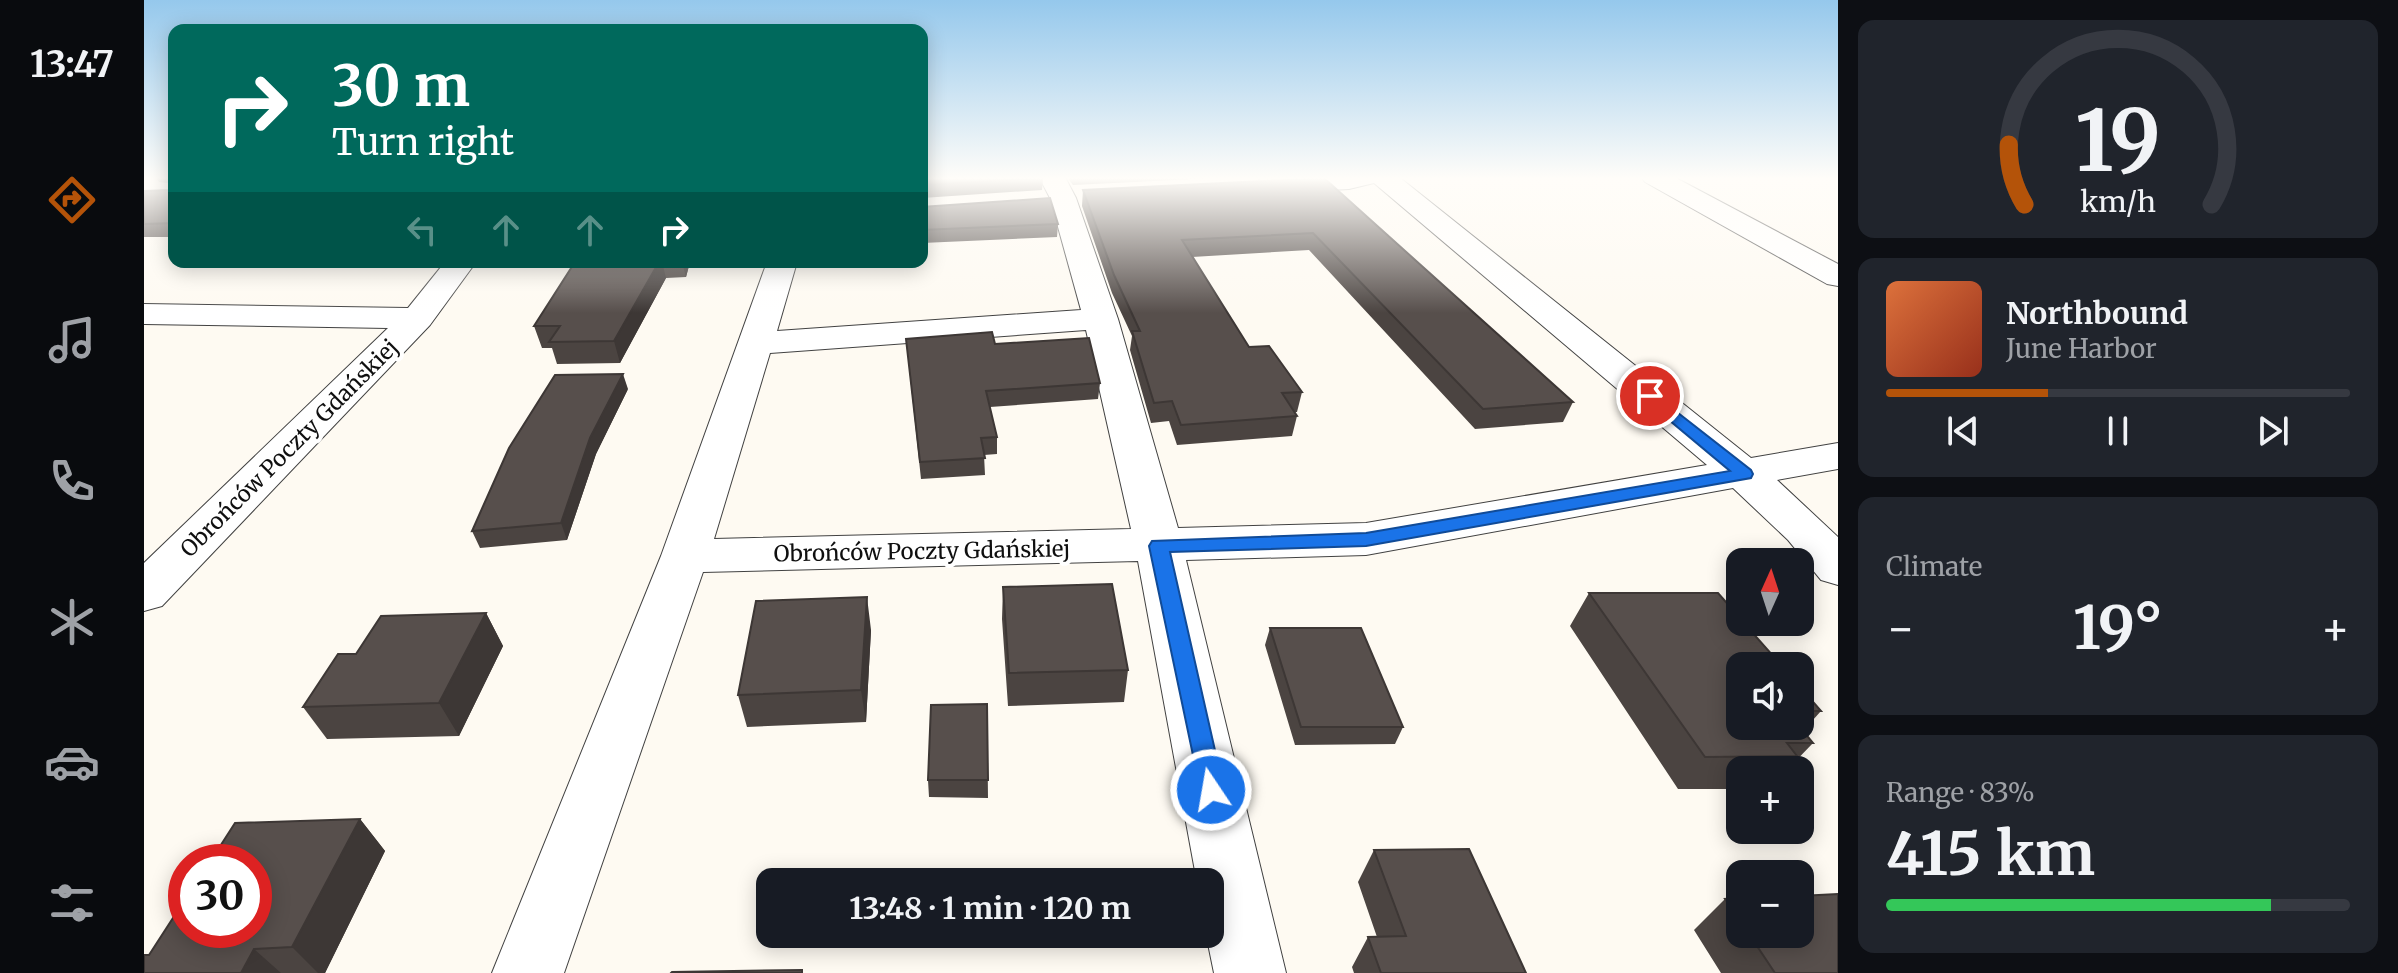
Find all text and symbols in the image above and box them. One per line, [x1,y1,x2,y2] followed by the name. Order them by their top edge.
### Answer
[30,42,114,87] text: 13:47
[332,51,470,121] text: 30 m
[200,56,304,160] icon: right
[2075,89,2161,194] text: 19
[332,120,514,165] text: Turn right
[44,172,100,228] icon: directions
[2080,184,2156,220] text: km/h
[400,208,444,252] icon: left
[484,208,528,252] icon: ahead
[568,208,612,252] icon: ahead
[652,208,696,252] icon: right
[2006,294,2188,332] text: Northbound
[44,312,100,368] icon: music
[2006,332,2157,365] text: June Harbor
[174,333,404,563] street label: Obrońców Poczty Gdańskiej
[1616,362,1684,430] pin
[1628,374,1672,418] icon: arrive
[1941,409,1985,453] icon: previous
[2096,409,2140,453] icon: pause
[2251,409,2295,453] icon: next
[44,453,100,509] icon: phone
[773,534,1071,568] street label: Obrońców Poczty Gdańskiej
[1726,548,1814,636] north arrow
[1726,548,1814,948] map controls
[1886,550,1982,583] text: Climate
[2073,590,2163,665] text: 19°
[44,594,100,650] icon: climate
[1886,601,1915,656] text: −
[2321,601,2350,656] text: +
[1726,652,1814,740] button: sound
[44,734,100,790] icon: car
[1169,748,1253,832] position arrow
[1726,756,1814,844] button: +
[1886,776,2035,809] text: Range · 83%
[1886,816,2095,891] text: 415 km
[168,844,272,948] speed limit sign: 30
[1726,860,1814,948] button: −
[44,875,100,931] icon: filters
[849,889,1131,927] text: 13:48 · 1 min · 120 m

